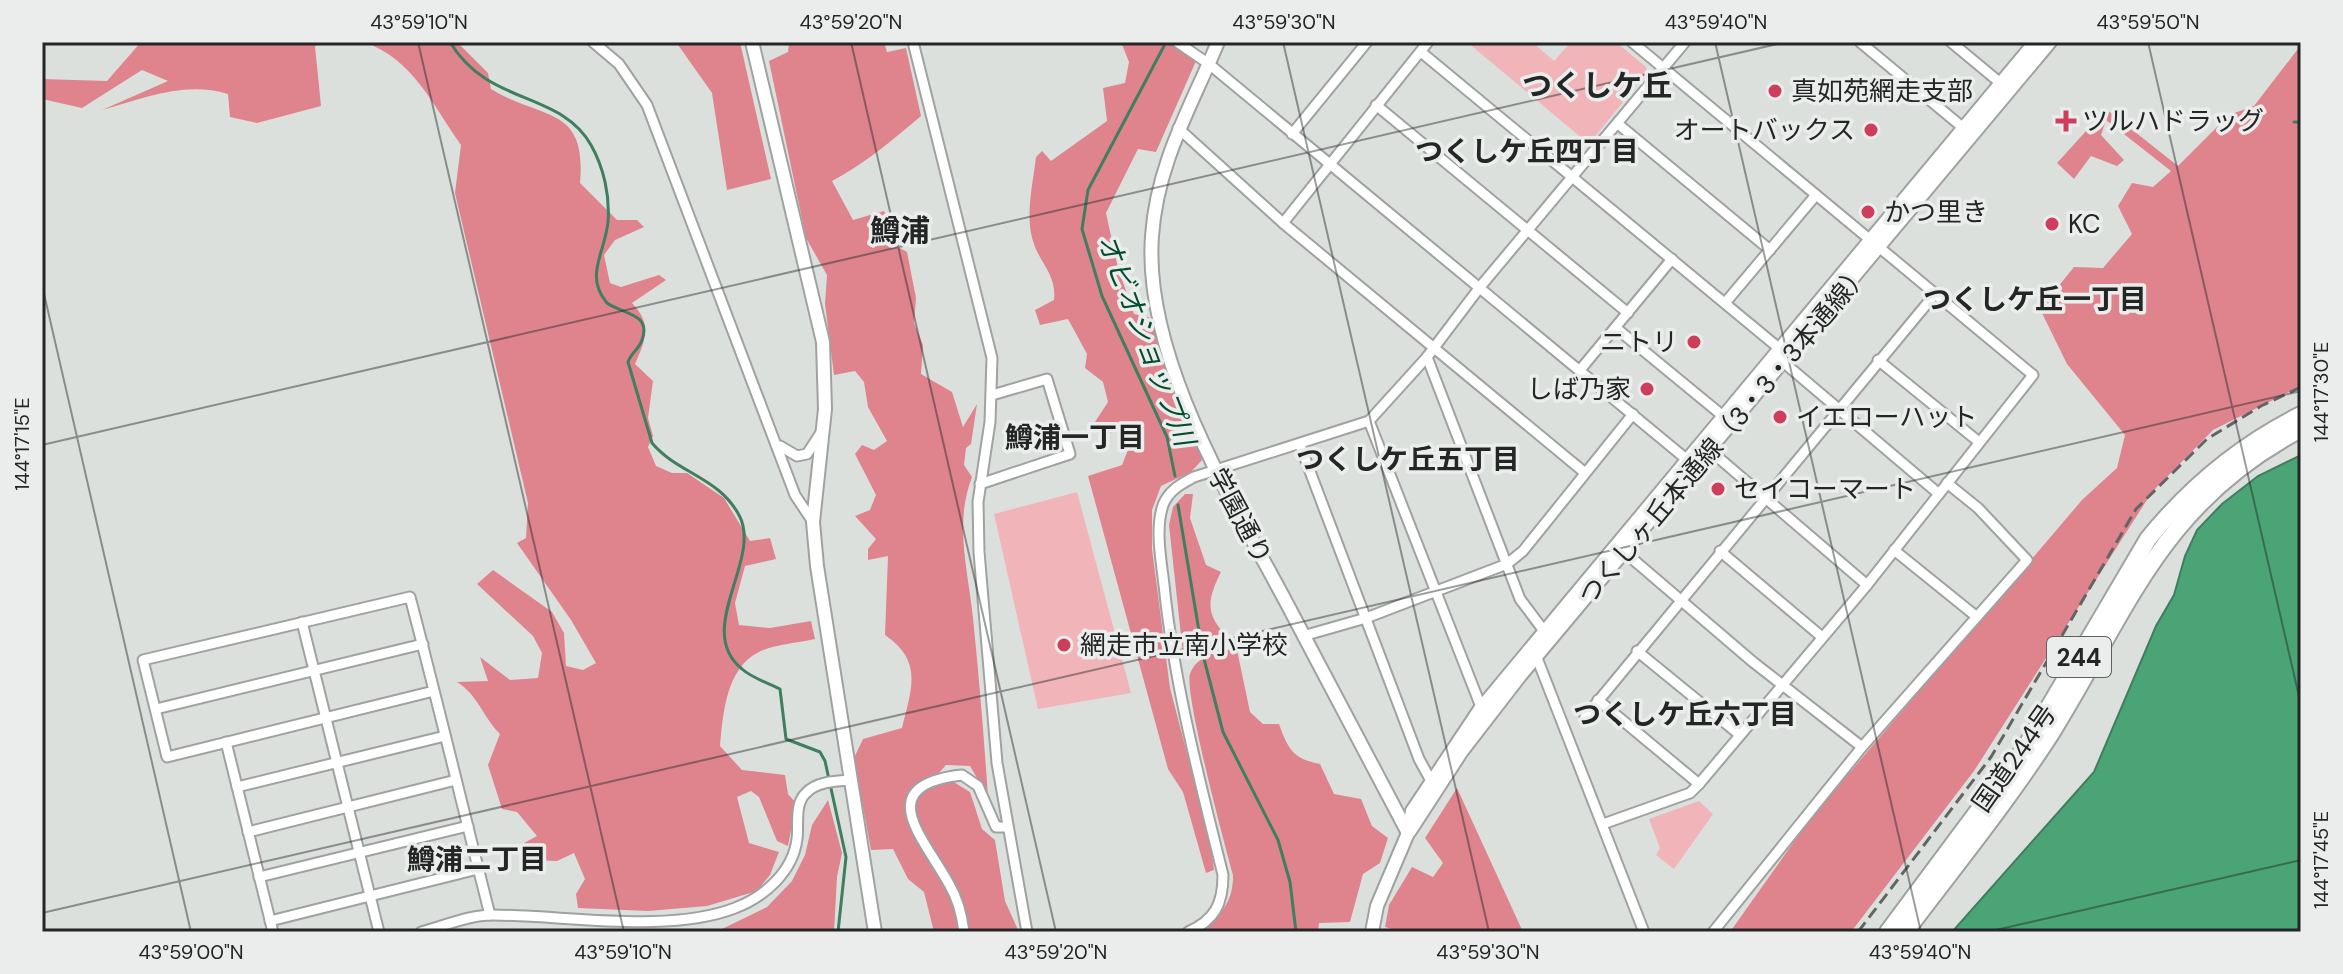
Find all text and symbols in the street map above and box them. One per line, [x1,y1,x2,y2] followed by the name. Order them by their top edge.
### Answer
[370,9,468,35] text: 43°59'10"N
[800,9,902,35] text: 43°59'20"N
[1232,9,1336,35] text: 43°59'30"N
[1665,9,1767,35] text: 43°59'40"N
[2096,9,2200,35] text: 43°59'50"N
[1522,66,1672,105] district label: つくしケ丘
[1791,74,1973,108] place label: 真如苑網走支部
[1766,82,1784,100] marker: 真如苑網走支部
[2082,104,2264,138] place label: ツルハドラッグ
[2057,112,2075,130] marker: ツルハドラッグ
[1674,113,1855,147] place label: オートバックス
[1862,121,1880,139] marker: オートバックス
[1415,133,1639,170] district label: つくしケ丘四丁目
[1884,195,1988,229] place label: かつ里き
[1859,203,1877,221] marker: かつ里き
[2068,207,2101,241] place label: KC
[870,211,930,250] district label: 鱒浦
[2043,215,2061,233] marker: KC
[1089,229,1204,454] water label: オビオショップ川
[1571,256,1877,612] street label: つくしヶ丘本通線（3・3・3本通線）
[1923,281,2147,318] district label: つくしケ丘一丁目
[1600,325,1678,359] place label: ニトリ
[1685,333,1703,351] marker: ニトリ
[2308,342,2334,442] text: 144°17'30"E
[1527,372,1631,406] place label: しば乃家
[1638,380,1656,398] marker: しば乃家
[9,397,35,491] text: 144°17'15"E
[1796,400,1977,434] place label: イエローハット
[1771,408,1789,426] marker: イエローハット
[1005,419,1145,456] district label: 鱒浦一丁目
[1296,441,1520,478] district label: つくしケ丘五丁目
[1201,462,1279,570] street label: 学園通り
[1734,472,1916,506] place label: セイコーマート
[1709,480,1727,498] marker: セイコーマート
[1080,628,1288,662] place label: 網走市立南小学校
[1055,636,1073,654] marker: 網走市立南小学校
[2047,637,2111,677] road number: 244
[1573,696,1797,733] district label: つくしケ丘六丁目
[1964,697,2064,819] street label: 国道244号
[2308,811,2334,909] text: 144°17'45"E
[407,841,547,878] district label: 鱒浦二丁目
[138,939,244,965] text: 43°59'00"N
[574,939,672,965] text: 43°59'10"N
[1005,939,1107,965] text: 43°59'20"N
[1436,939,1540,965] text: 43°59'30"N
[1869,939,1971,965] text: 43°59'40"N

